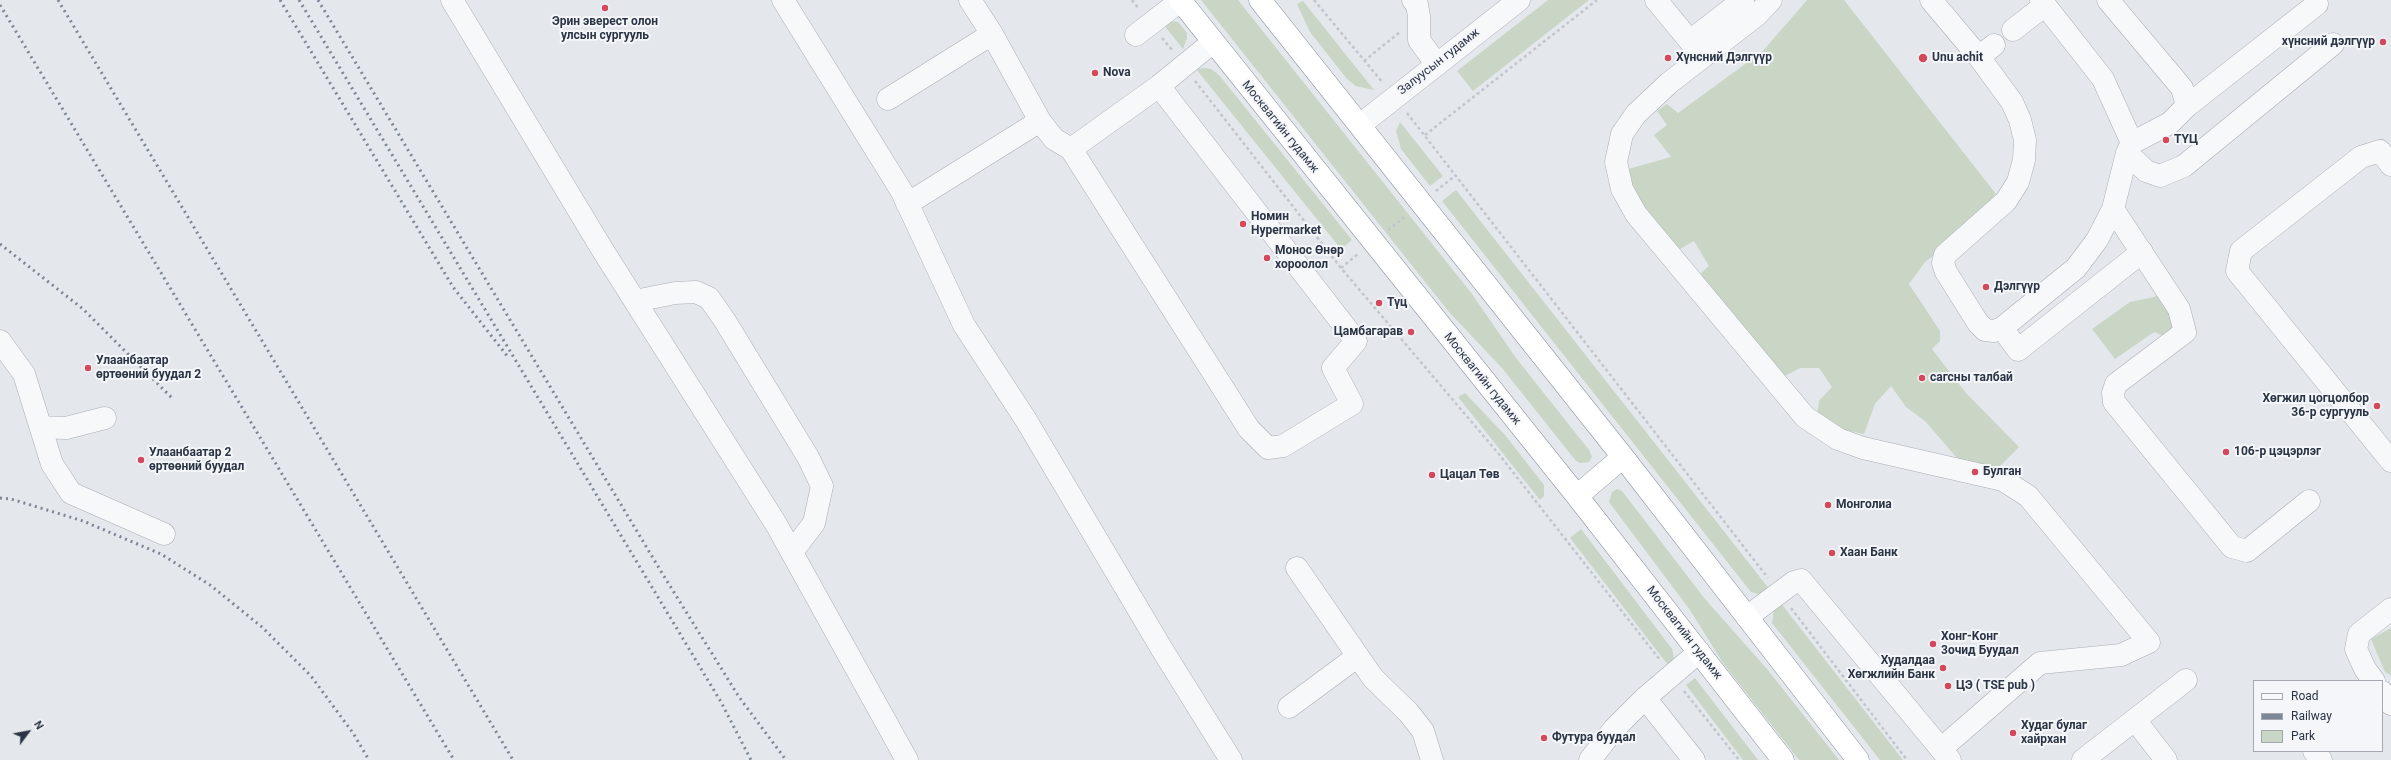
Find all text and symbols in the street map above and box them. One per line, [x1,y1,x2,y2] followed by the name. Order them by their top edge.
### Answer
[600,3,610,13] marker: Эрин эверест олон улсын сургууль
[552,15,658,43] place label: Эрин эверест олон улсын сургууль
[1395,26,1483,98] street label: Залуусын гудамж
[2282,35,2375,49] place label: хүнсний дэлгүүр
[2378,37,2388,47] marker: хүнсний дэлгүүр
[1676,51,1772,65] place label: Хүнсний Дэлгүүр
[1932,51,1983,65] place label: Unu achit
[1917,52,1929,64] marker: Unu achit
[1663,53,1673,63] marker: Хүнсний Дэлгүүр
[1103,66,1131,80] place label: Nova
[1090,68,1100,78] marker: Nova
[1238,78,1322,176] street label: Москвагийн гудамж
[2174,133,2198,147] place label: ТҮЦ
[2161,135,2171,145] marker: ТҮЦ
[1251,210,1321,238] place label: Номин Hyрermarket
[1238,219,1248,229] marker: Номин Hyрermarket
[1275,244,1344,272] place label: Монос Өнөр хороолол
[1262,253,1272,263] marker: Монос Өнөр хороолол
[1994,280,2040,294] place label: Дэлгүүр
[1981,282,1991,292] marker: Дэлгүүр
[1387,296,1407,310] place label: Түц
[1374,298,1384,308] marker: Түц
[1334,325,1403,339] place label: Цамбагарав
[1406,327,1416,337] marker: Цамбагарав
[1440,330,1524,428] street label: Москвагийн гудамж
[96,354,201,382] place label: Улаанбаатар өртөөний буудал 2
[83,363,93,373] marker: Улаанбаатар өртөөний буудал 2
[1930,371,2013,385] place label: сагсны талбай
[1917,373,1927,383] marker: сагсны талбай
[2263,392,2369,420] place label: Хөгжил цогцолбор 36-р сургууль
[2372,401,2382,411] marker: Хөгжил цогцолбор 36-р сургууль
[2234,445,2321,459] place label: 106-р цэцэрлэг
[149,446,244,474] place label: Улаанбаатар 2 өртөөний буудал
[2221,447,2231,457] marker: 106-р цэцэрлэг
[136,455,146,465] marker: Улаанбаатар 2 өртөөний буудал
[1983,465,2021,479] place label: Булган
[1970,467,1980,477] marker: Булган
[1440,468,1499,482] place label: Цацал Төв
[1427,470,1437,480] marker: Цацал Төв
[1836,498,1892,512] place label: Монголиа
[1823,500,1833,510] marker: Монголиа
[1840,546,1898,560] place label: Хаан Банк
[1827,548,1837,558] marker: Хаан Банк
[1643,583,1725,683] street label: Москвагийн гудамж
[1941,630,2019,658] place label: Хонг-Kонг 3очид Буудал
[1928,639,1938,649] marker: Хонг-Kонг 3очид Буудал
[1848,654,1935,682] place label: Худалдаа Хөгжлийн Банк
[1938,663,1948,673] marker: Худалдаа Хөгжлийн Банк
[1956,679,2035,693] place label: ЦЭ ( TSE pub )
[2253,680,2383,752] legend
[1943,681,1953,691] marker: ЦЭ ( TSE pub )
[2291,689,2319,703] text: Road
[2291,709,2332,723] text: Railway
[8,712,48,752] north arrow
[31,719,46,732] text: N
[2021,719,2087,747] place label: Худаг булаг хайрхан
[2008,728,2018,738] marker: Худаг булаг хайрхан
[2291,729,2315,743] text: Park
[1552,731,1636,745] place label: Футура буудал
[1539,733,1549,743] marker: Футура буудал

